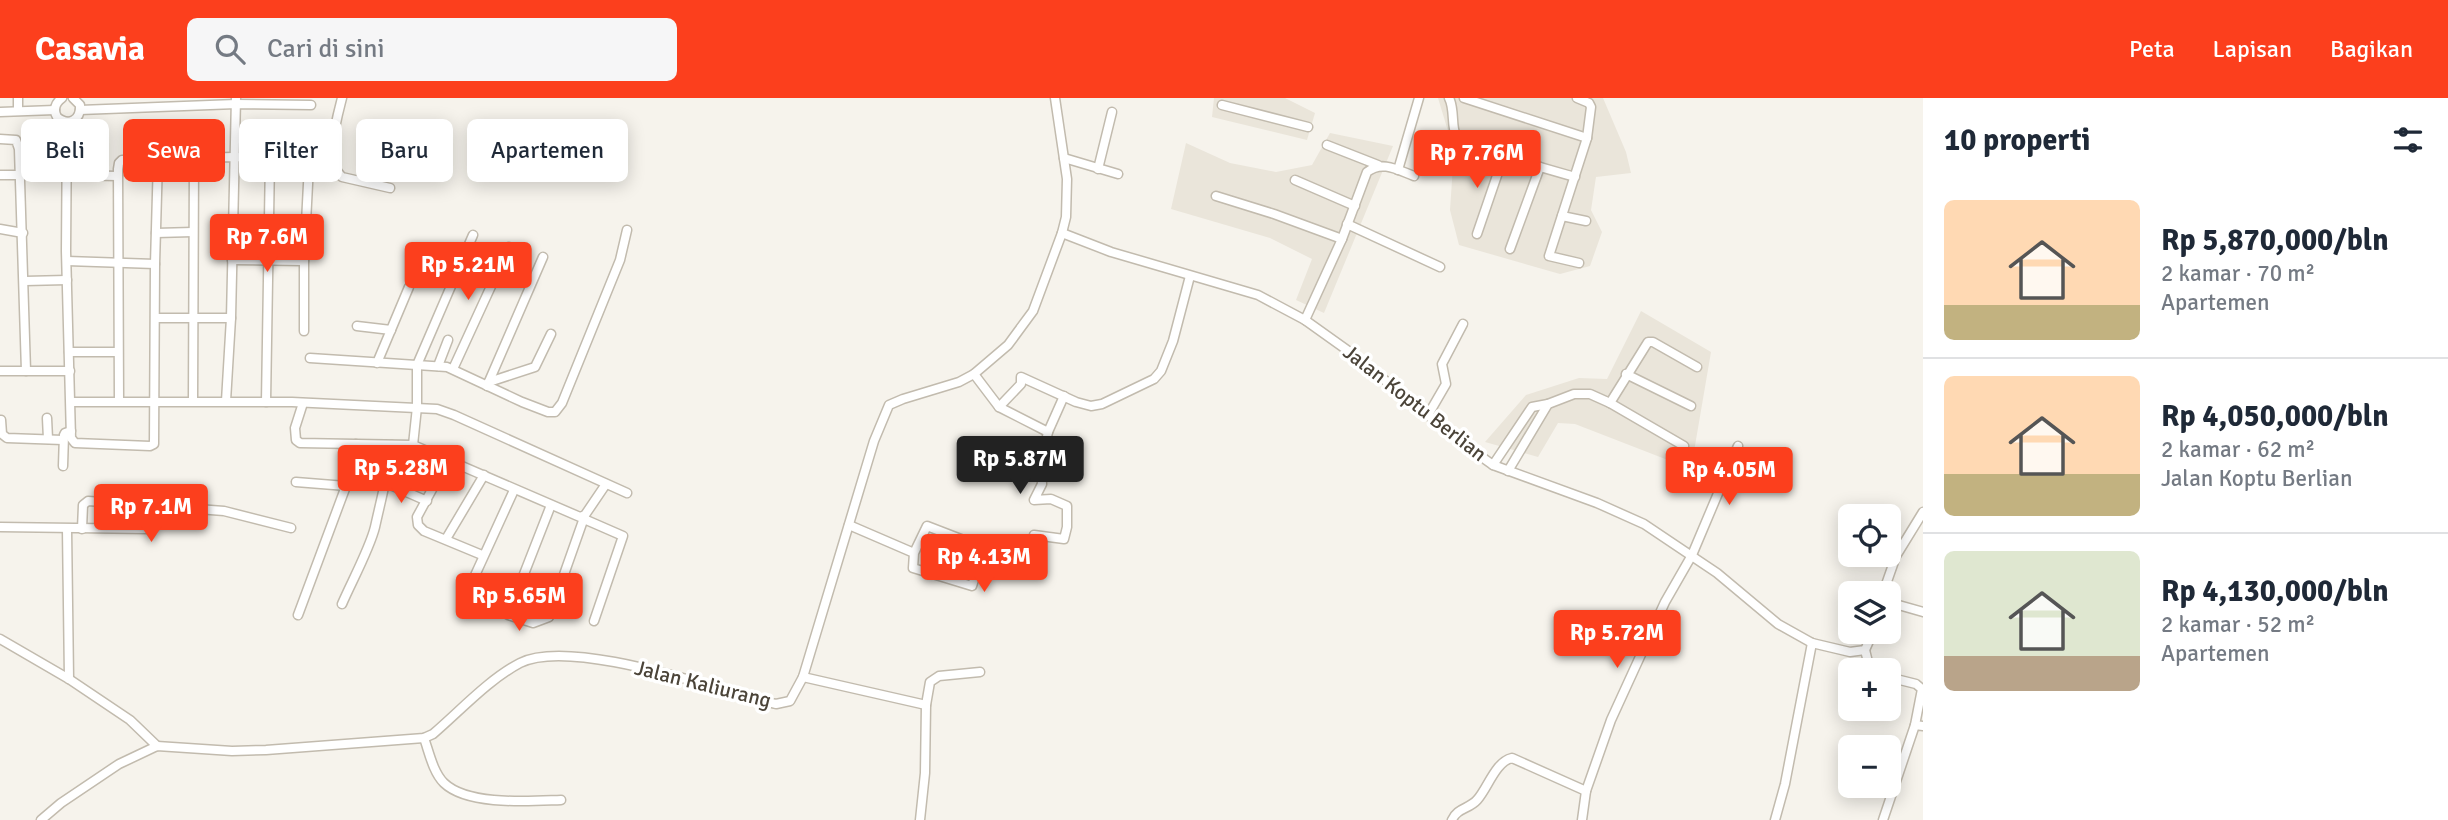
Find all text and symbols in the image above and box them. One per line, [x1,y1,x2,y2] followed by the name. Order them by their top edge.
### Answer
[187,18,677,81] search box
[35,29,145,70] text: Casavia
[211,30,249,68] icon: search
[267,33,385,65] text: Cari di sini
[2129,34,2175,64] text: Peta
[2213,34,2292,64] text: Lapisan
[2330,34,2413,64] text: Bagikan
[21,119,109,182] chip: Beli
[123,119,225,182] chip: Sewa
[239,119,342,182] chip: Filter
[356,119,453,182] chip: Baru
[467,119,628,182] chip: Apartemen
[2389,121,2427,159] icon: filters
[1944,122,2091,159] text: 10 properti
[1405,130,1549,190] pin: Rp 7.76M
[1430,138,1524,167] text: Rp 7.76M
[202,214,332,274] pin: Rp 7.6M
[226,222,308,251] text: Rp 7.6M
[2161,222,2389,259] text: Rp 5,870,000/bln
[2000,228,2084,312] icon: home
[396,242,540,302] pin: Rp 5.21M
[421,250,515,279] text: Rp 5.21M
[2161,259,2315,288] text: 2 kamar · 70 m²
[2161,288,2270,317] text: Apartemen
[1338,339,1492,467] street label: Jalan Koptu Berlian
[2161,398,2389,435] text: Rp 4,050,000/bln
[2000,404,2084,488] icon: home
[2161,435,2315,464] text: 2 kamar · 62 m²
[948,436,1092,496] pin: Rp 5.87M
[973,444,1067,473] text: Rp 5.87M
[329,446,473,505] pin: Rp 5.28M
[1657,448,1801,507] pin: Rp 4.05M
[354,453,448,482] text: Rp 5.28M
[1682,455,1776,484] text: Rp 4.05M
[2161,464,2353,493] text: Jalan Koptu Berlian
[86,484,216,544] pin: Rp 7.1M
[110,492,192,521] text: Rp 7.1M
[1838,504,1901,798] map controls
[1838,504,1901,567] button: locate
[912,534,1056,594] pin: Rp 4.13M
[937,542,1031,571] text: Rp 4.13M
[2161,573,2389,610] text: Rp 4,130,000/bln
[447,574,591,633] pin: Rp 5.65M
[2000,579,2084,663] icon: home
[472,581,566,610] text: Rp 5.65M
[1838,581,1901,644] button: layers
[1545,610,1689,670] pin: Rp 5.72M
[2161,610,2315,639] text: 2 kamar · 52 m²
[1570,618,1664,647] text: Rp 5.72M
[2161,639,2270,668] text: Apartemen
[632,654,774,714] street label: Jalan Kaliurang
[1838,658,1901,721] button: +
[1838,735,1901,798] button: −

